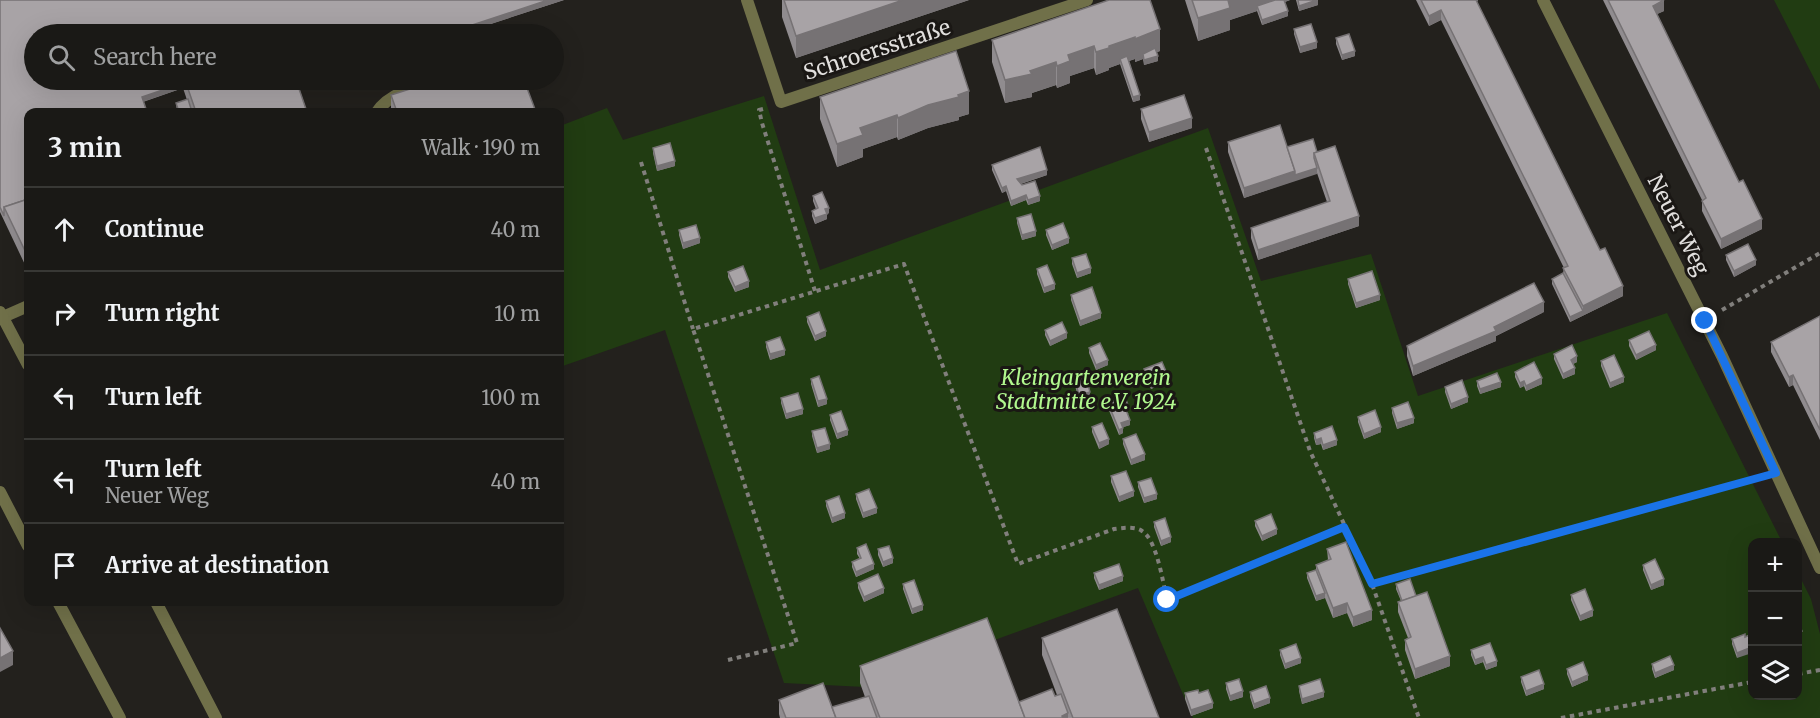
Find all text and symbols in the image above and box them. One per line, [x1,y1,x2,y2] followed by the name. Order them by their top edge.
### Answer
[800,13,954,86] street label: Schroersstraße
[24,24,564,90] search box
[45,41,78,74] icon: search
[93,43,216,71] text: Search here
[48,131,122,164] text: 3 min
[422,135,540,160] text: Walk · 190 m
[1642,170,1715,280] street label: Neuer Weg
[48,213,81,246] icon: ahead
[105,215,204,243] text: Continue
[490,217,540,242] text: 40 m
[48,297,81,330] icon: right
[105,299,219,327] text: Turn right
[494,301,540,326] text: 10 m
[1691,307,1717,333] route end
[996,364,1176,415] park label: Kleingartenverein Stadtmitte e.V. 1924
[48,381,81,414] icon: left
[105,383,202,411] text: Turn left
[481,385,540,410] text: 100 m
[105,455,202,483] text: Turn left
[48,465,81,498] icon: left
[490,469,540,494] text: 40 m
[105,483,209,508] text: Neuer Weg
[1748,538,1802,700] map controls
[1748,538,1802,592] button: +
[48,549,81,582] icon: arrive
[105,551,329,579] text: Arrive at destination
[1153,586,1179,612] route start
[1748,592,1802,646] button: −
[1748,646,1802,700] button: layers

